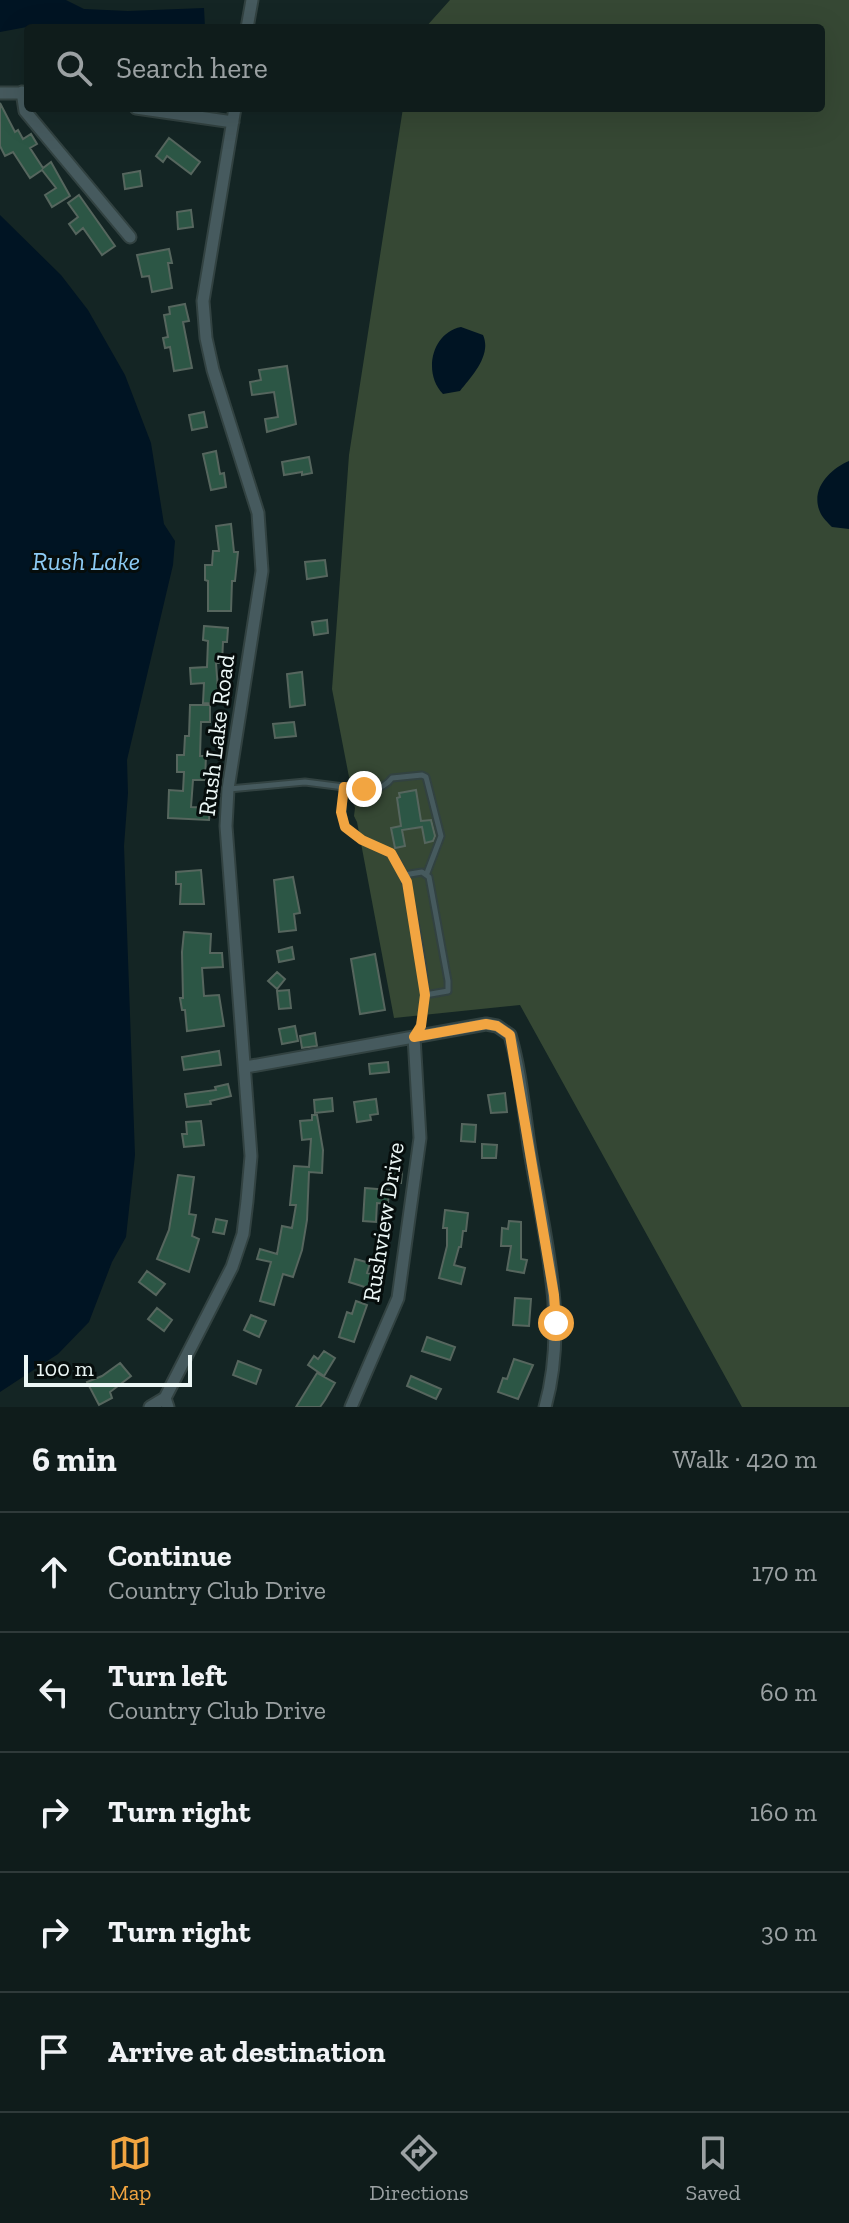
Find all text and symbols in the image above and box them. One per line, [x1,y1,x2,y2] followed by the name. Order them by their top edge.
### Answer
[24,24,825,112] search box
[52,46,96,90] icon: search
[116,50,268,86] text: Search here
[32,545,140,577] water label: Rush Lake
[192,653,240,817] street label: Rush Lake Road
[346,771,382,807] route end
[356,1140,410,1304] street label: Rushview Drive
[538,1305,574,1341] route start
[24,1351,192,1387] scale bar
[36,1355,94,1382] text: 100 m
[32,1439,117,1480] text: 6 min
[673,1443,817,1475] text: Walk · 420 m
[108,1538,232,1574] text: Continue
[32,1550,76,1594] icon: ahead
[752,1556,817,1588] text: 170 m
[108,1574,326,1606] text: Country Club Drive
[108,1658,227,1694] text: Turn left
[32,1670,76,1714] icon: left
[760,1676,817,1708] text: 60 m
[108,1694,326,1726] text: Country Club Drive
[32,1790,76,1834] icon: right
[108,1794,250,1830] text: Turn right
[750,1796,817,1828] text: 160 m
[32,1910,76,1954] icon: right
[108,1914,250,1950] text: Turn right
[761,1916,817,1948] text: 30 m
[32,2030,76,2074] icon: arrive
[108,2034,385,2070] text: Arrive at destination
[108,2131,152,2206] tab: Map
[369,2131,469,2206] tab: Directions
[685,2131,741,2206] tab: Saved

